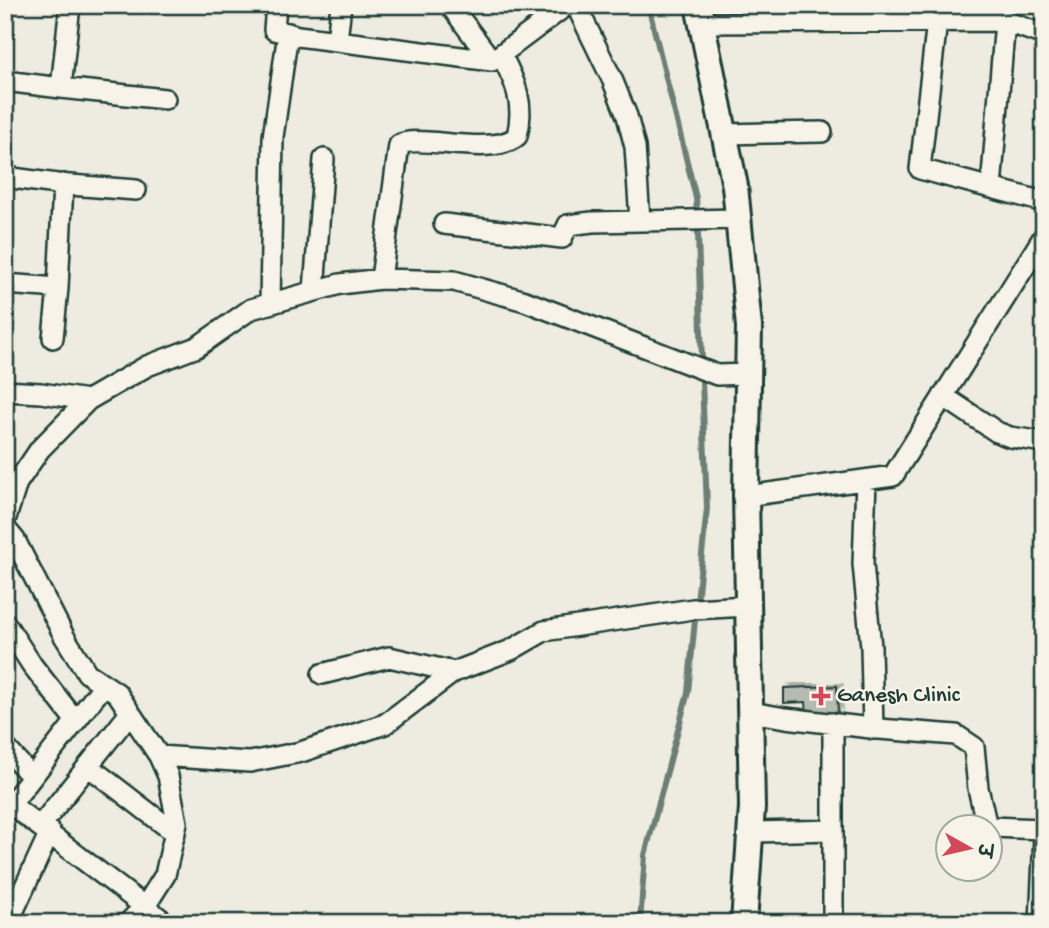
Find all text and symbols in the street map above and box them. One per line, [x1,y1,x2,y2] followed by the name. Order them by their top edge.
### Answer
[837,683,961,710] place label: Ganesh Clinic
[811,686,831,706] marker: Ganesh Clinic
[934,813,1004,883] north arrow
[970,840,995,860] text: उ

